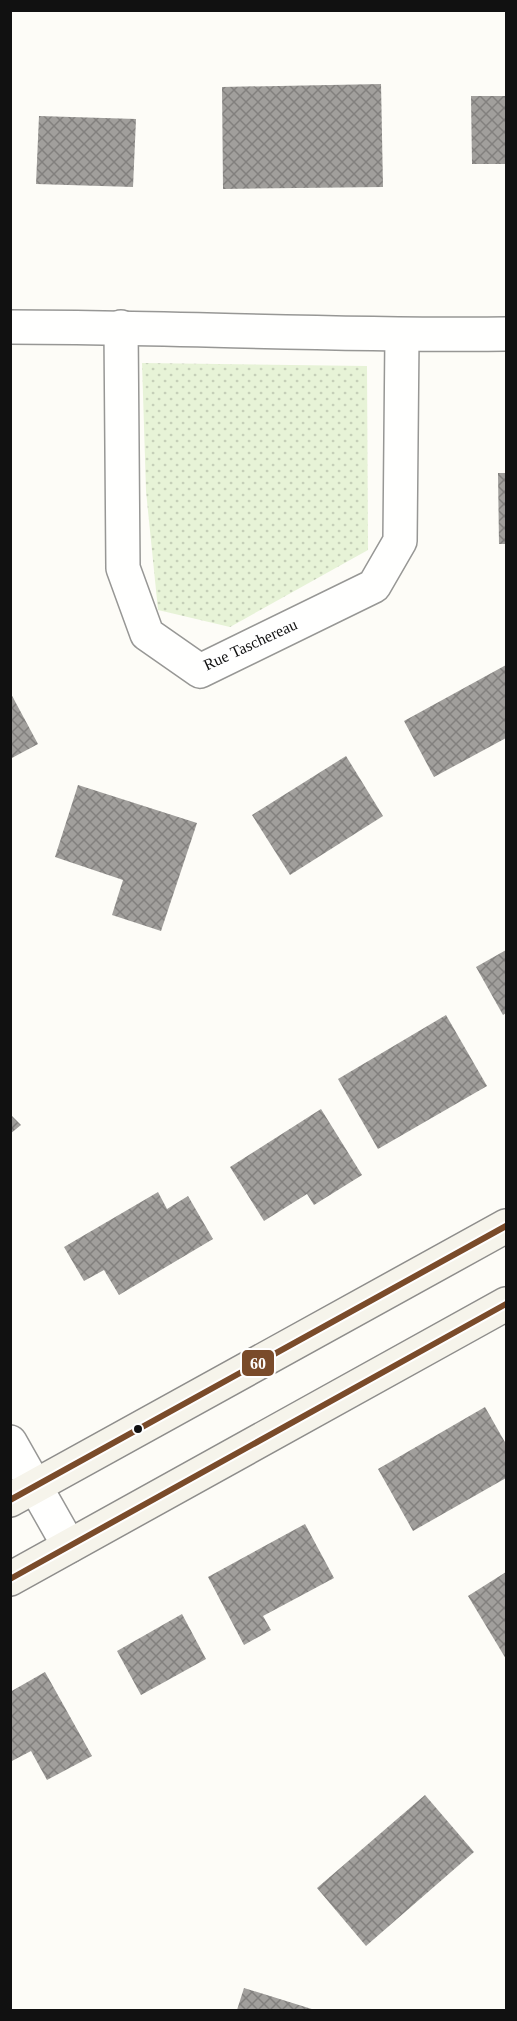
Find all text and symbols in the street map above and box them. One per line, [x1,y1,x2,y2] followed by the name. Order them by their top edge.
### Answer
[201,615,300,674] street label: Rue Taschereau
[241,1349,275,1377] line badge: 60
[250,1355,266,1372] text: 60
[132,1423,144,1435] unlabelled marker

